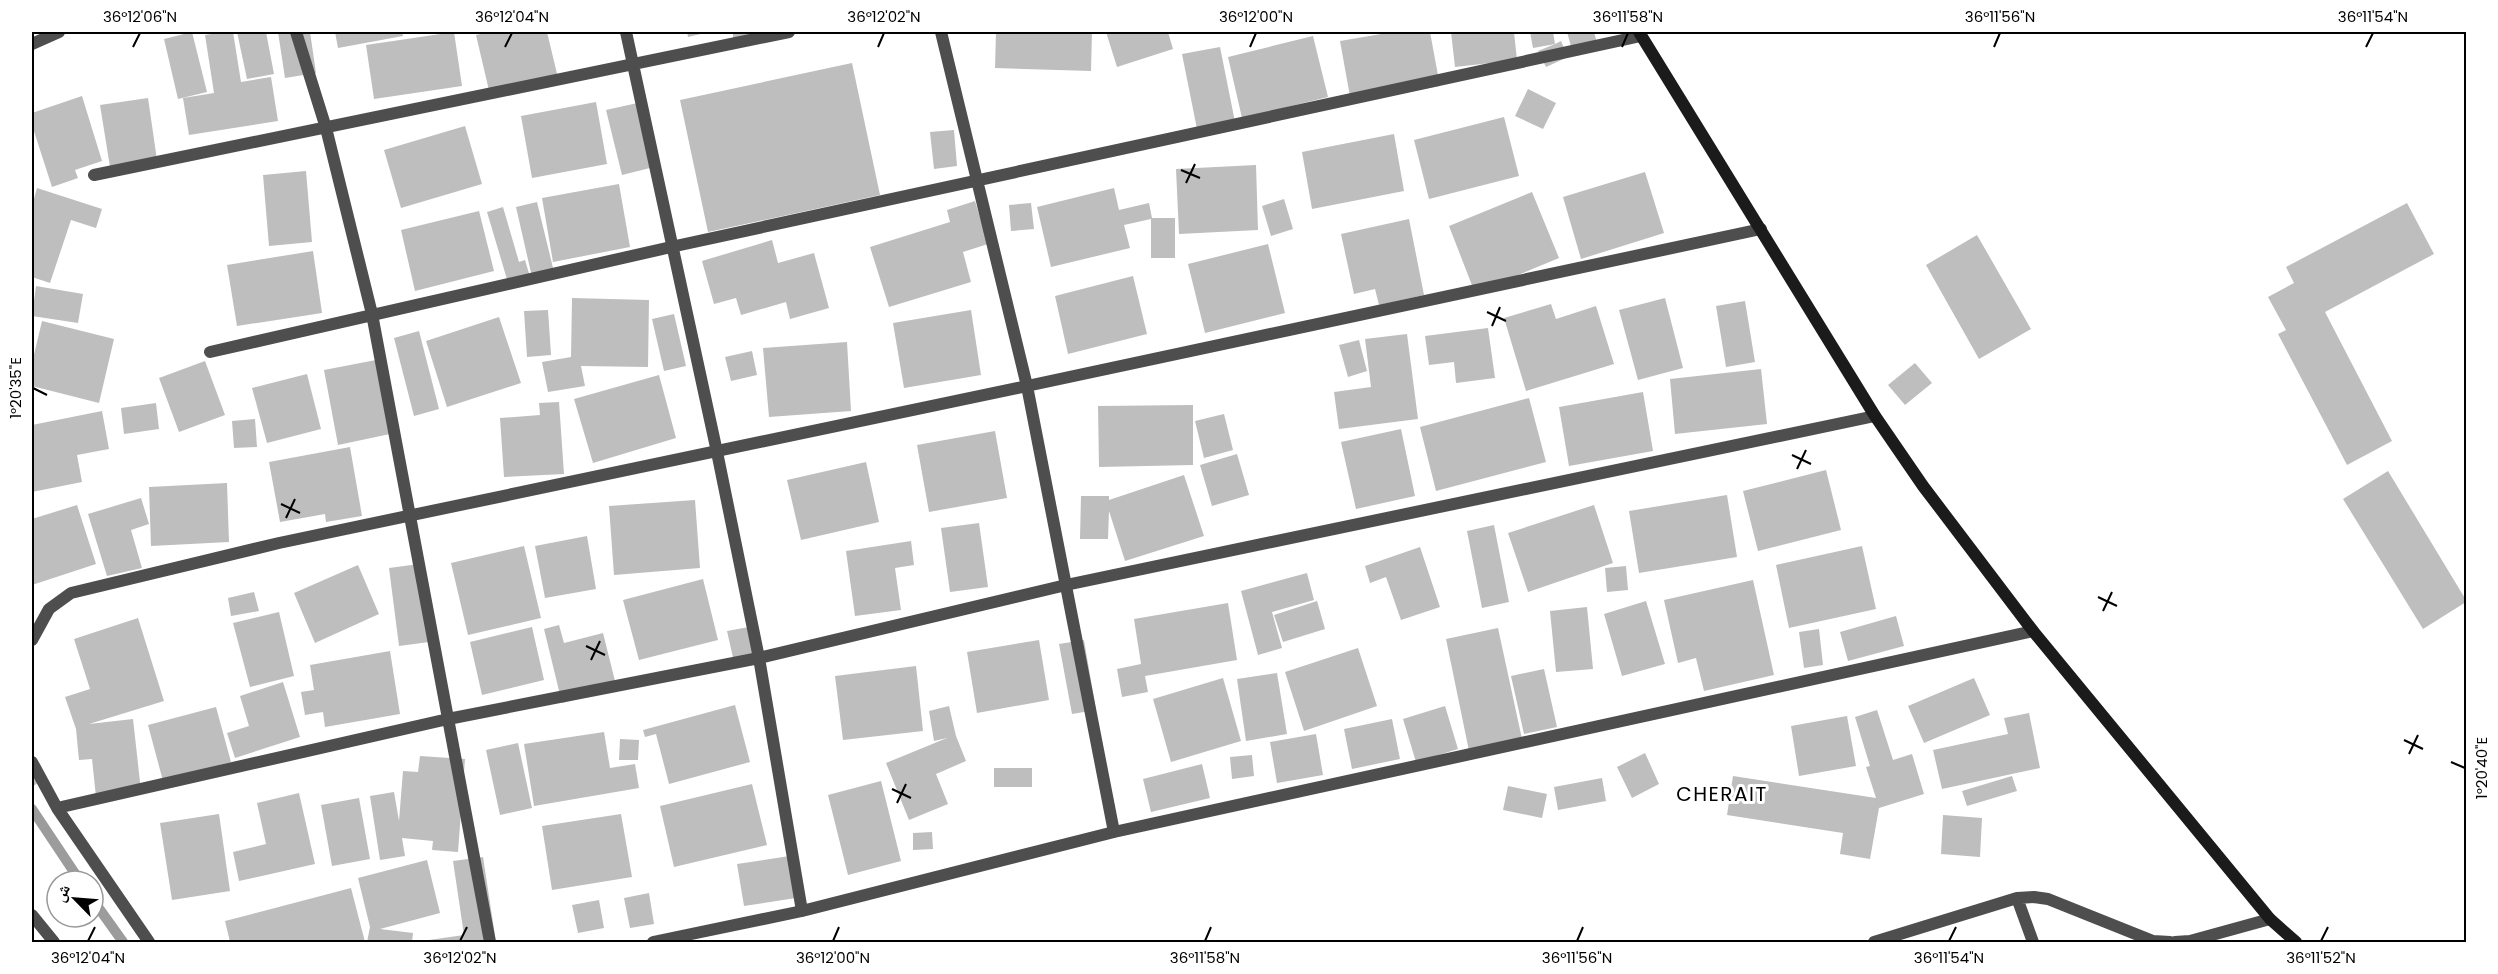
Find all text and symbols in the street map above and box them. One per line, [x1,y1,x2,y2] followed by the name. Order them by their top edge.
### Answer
[103,6,177,27] text: 36°12'06"N
[475,6,549,27] text: 36°12'04"N
[847,6,921,27] text: 36°12'02"N
[1219,6,1293,27] text: 36°12'00"N
[1593,6,1663,27] text: 36°11'58"N
[1965,6,2035,27] text: 36°11'56"N
[2338,6,2408,27] text: 36°11'54"N
[5,357,26,419] text: 1°20'35"E
[2471,737,2492,799] text: 1°20'40"E
[1676,780,1768,808] district label: CHERAIT
[45,869,105,929] north arrow
[48,880,76,905] text: ش
[51,947,125,968] text: 36°12'04"N
[423,947,497,968] text: 36°12'02"N
[796,947,870,968] text: 36°12'00"N
[1170,947,1240,968] text: 36°11'58"N
[1542,947,1612,968] text: 36°11'56"N
[1914,947,1984,968] text: 36°11'54"N
[2286,947,2356,968] text: 36°11'52"N

